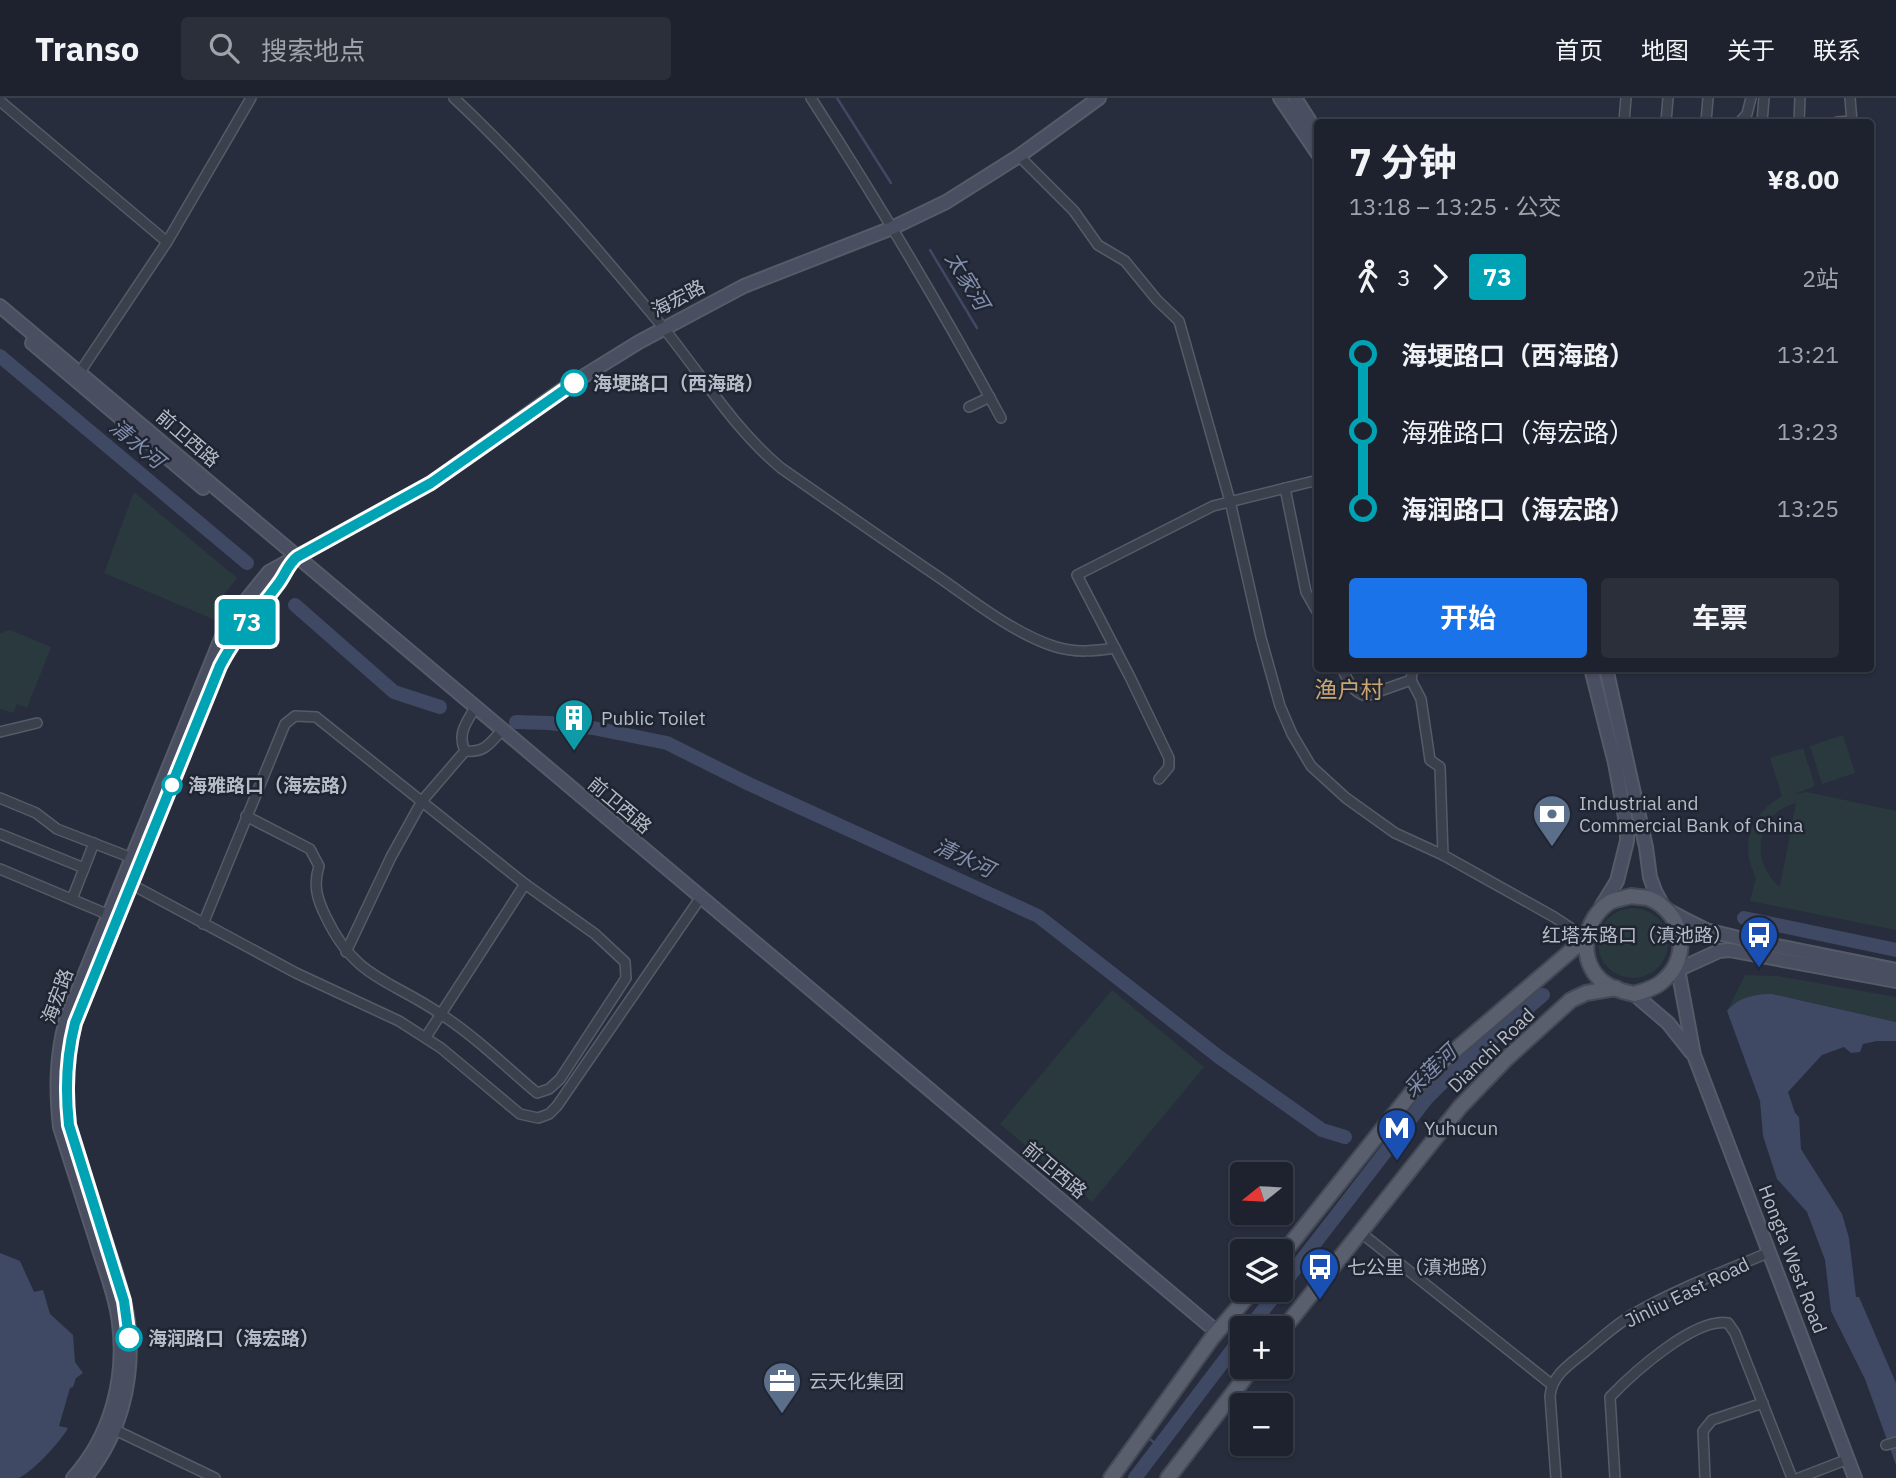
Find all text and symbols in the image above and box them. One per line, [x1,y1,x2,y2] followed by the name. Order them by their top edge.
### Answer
[181,17,671,80] search box
[35,27,139,70] text: Transo
[205,29,243,67] icon: search
[261,33,365,67] text: 搜索地点
[1555,34,1603,66] text: 首页
[1641,34,1689,66] text: 地图
[1727,34,1775,66] text: 关于
[1813,34,1861,66] text: 联系
[1349,137,1457,186] text: 7 分钟
[1767,162,1839,196] text: ¥8.00
[1349,191,1562,221] text: 13:18 – 13:25 · 公交
[940,246,998,318] water label: 太家河
[1349,258,1387,296] icon: walk
[1421,258,1459,296] icon: forward
[1483,261,1512,293] text: 73
[1397,262,1411,292] text: 3
[1802,263,1839,293] text: 2站
[647,274,709,322] street label: 海宏路
[1401,338,1635,372] text: 海埂路口（西海路）
[1777,339,1839,369] text: 13:21
[561,370,587,396] marker: 海埂路口（西海路）
[593,371,764,395] place label: 海埂路口（西海路）
[151,404,225,472] street label: 前卫西路
[105,412,174,477] water label: 清水河
[1401,415,1635,449] text: 海雅路口（海宏路）
[1777,416,1839,446] text: 13:23
[1401,492,1635,526] text: 海润路口（海宏路）
[1777,493,1839,523] text: 13:25
[1349,578,1587,658] button: 开始
[1601,578,1839,658] button: 车票
[216,599,278,645] line badge: 73
[233,606,261,638] text: 73
[1315,674,1384,704] district label: 渔户村
[553,697,595,752] building icon: Public Toilet
[601,706,706,730] place label: Public Toilet
[583,771,657,839] street label: 前卫西路
[188,773,359,797] place label: 海雅路口（海宏路）
[162,775,182,795] marker: 海雅路口（海宏路）
[1579,791,1803,837] place label: Industrial and Commercial Bank of China
[1531,793,1573,848] bank icon: Industrial and Commercial Bank of China
[930,831,1003,885] water label: 清水河
[1738,914,1780,969] bus stop icon: 红塔东路口（滇池路）
[1542,923,1732,947] place label: 红塔东路口（滇池路）
[36,965,78,1027] street label: 海宏路
[1442,1003,1540,1097] street label: Dianchi Road
[1397,1036,1465,1102] water label: 采莲河
[1376,1107,1418,1162] metro station icon: Yuhucun
[1424,1116,1498,1140] place label: Yuhucun
[1018,1136,1092,1204] street label: 前卫西路
[1230,1162,1293,1225] north arrow
[1230,1162,1293,1456] map controls
[1754,1181,1832,1337] street label: Hongta West Road
[1230,1239,1293,1302] button: layers
[1299,1246,1341,1301] bus stop icon: 七公里（滇池路）
[1621,1251,1753,1333] street label: Jinliu East Road
[1347,1255,1499,1279] place label: 七公里（滇池路）
[1230,1316,1293,1379] button: +
[116,1325,142,1351] marker: 海润路口（海宏路）
[148,1326,319,1350] place label: 海润路口（海宏路）
[761,1360,803,1415] office icon: 云天化集团
[809,1369,904,1393] place label: 云天化集团
[1230,1393,1293,1456] button: −

